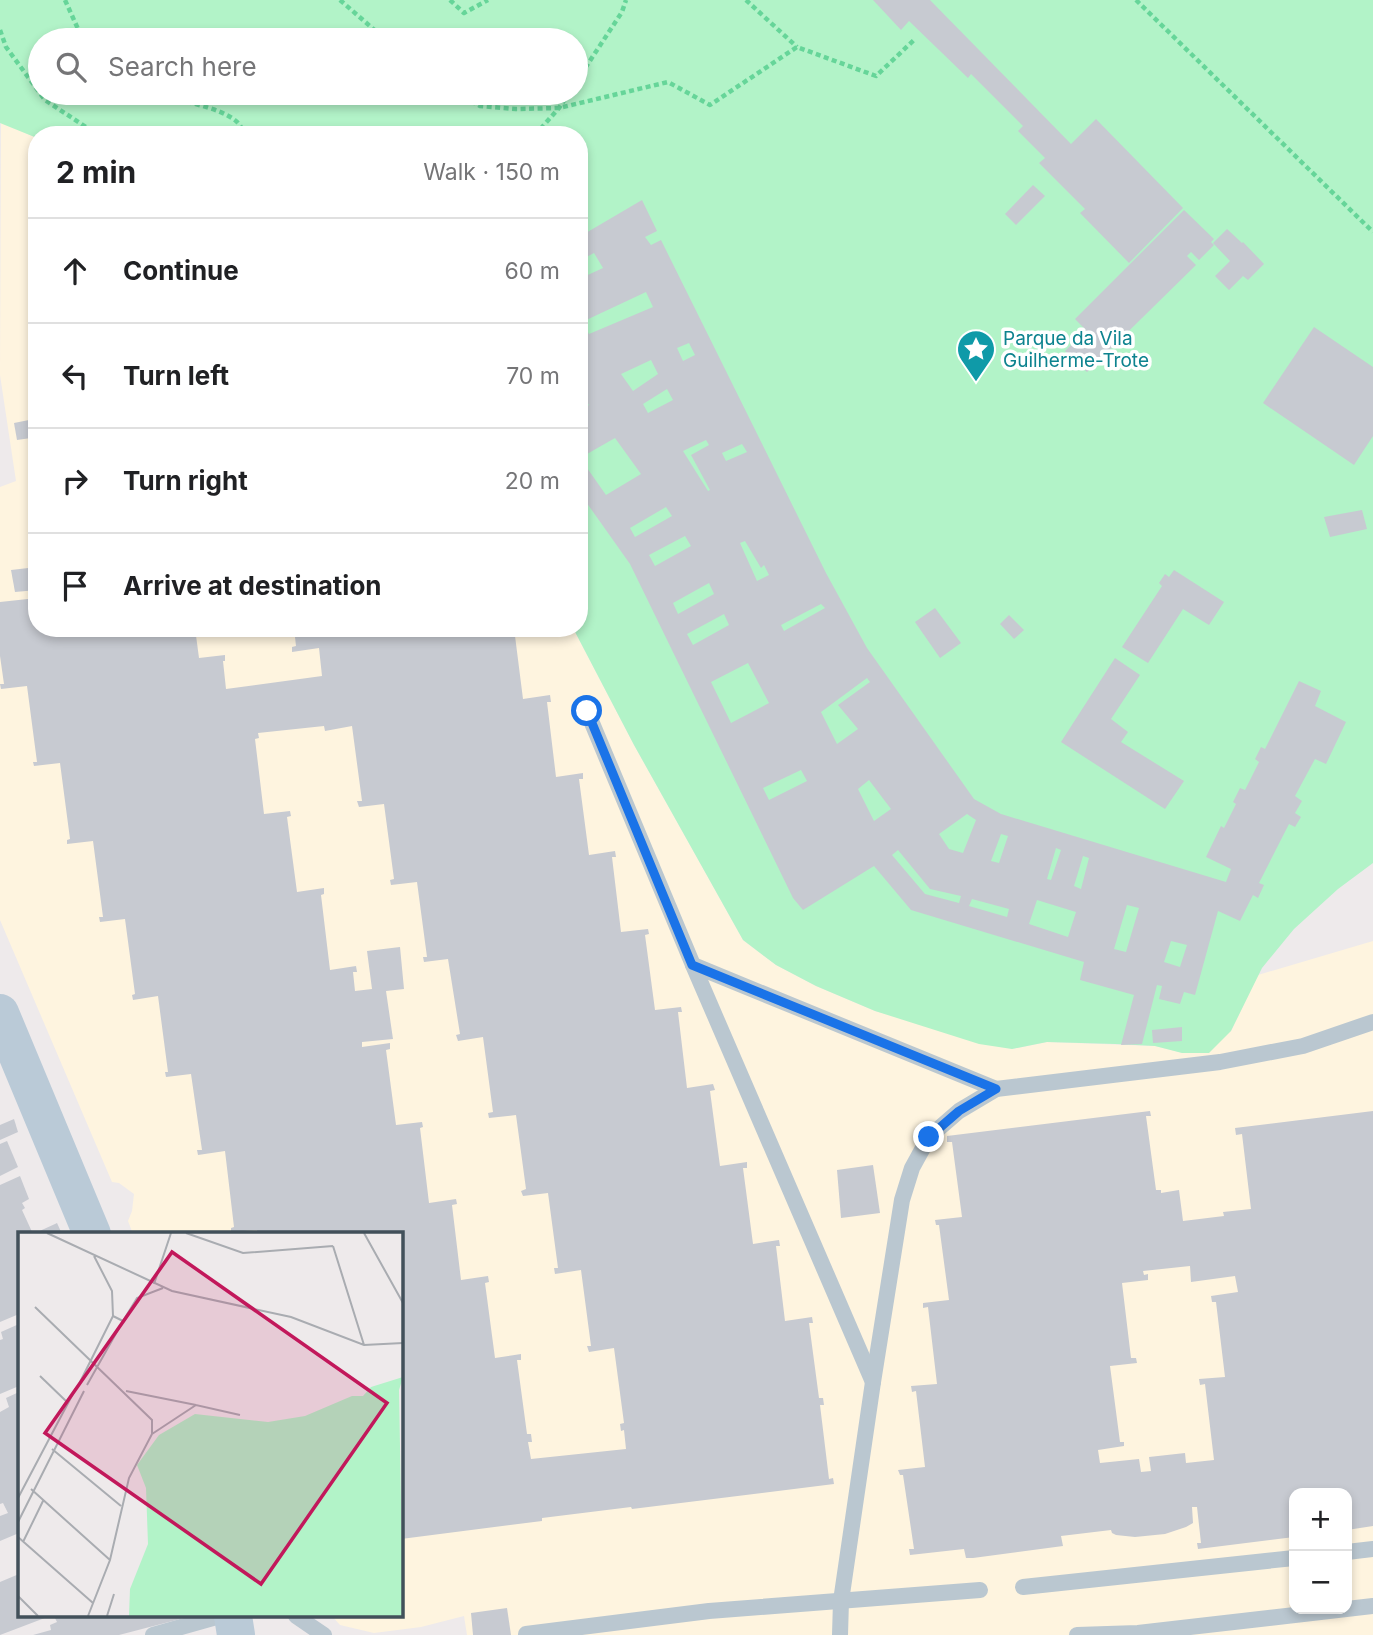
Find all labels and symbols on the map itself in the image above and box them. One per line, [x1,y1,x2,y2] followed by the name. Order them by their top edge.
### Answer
[1003,327,1149,372] place label: Parque da Vila Guilherme-Trote
[955,328,997,383] place icon: Parque da Vila Guilherme-Trote
[571,695,602,726] route start
[913,1121,944,1152] route end
[18,1232,402,1618] inset map

